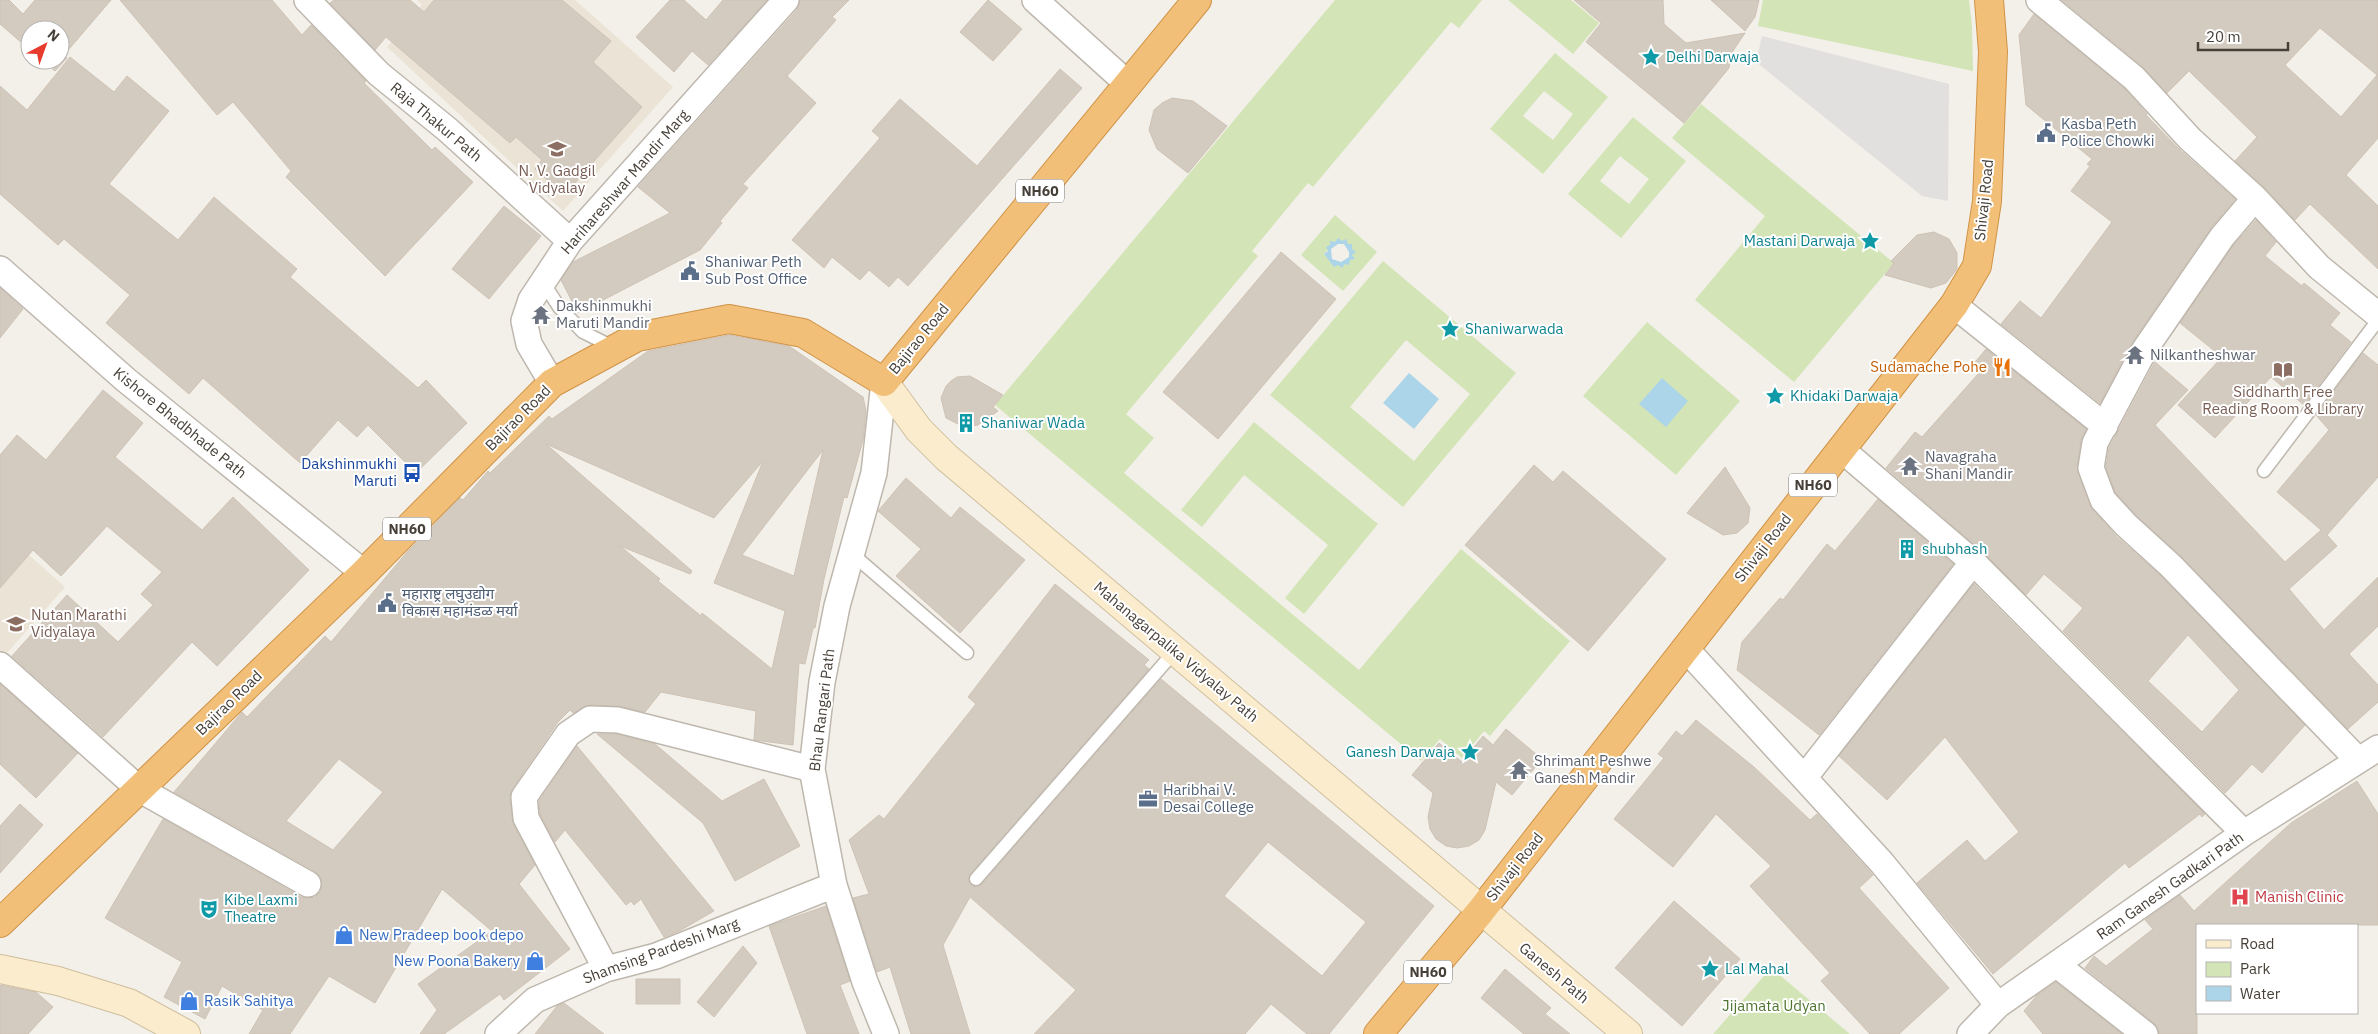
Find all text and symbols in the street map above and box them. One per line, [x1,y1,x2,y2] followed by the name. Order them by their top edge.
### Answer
[20,20,70,70] north arrow
[2198,20,2288,52] scale bar
[44,25,63,45] text: N
[2206,27,2241,46] text: 20 m
[1640,46,1662,68] place icon: Delhi Darwaja
[1666,47,1759,66] place label: Delhi Darwaja
[387,78,486,166] street label: Raja Thakur Path
[557,105,693,258] street label: Harihareshwar Mandir Marg
[2061,114,2155,150] place label: Kasba Peth Police Chowki
[2035,122,2057,144] public building icon: Kasba Peth Police Chowki
[546,138,568,160] school or university icon: N. V. Gadgil Vidyalay
[1970,158,1997,242] street label: Shivaji Road
[519,161,595,197] place label: N. V. Gadgil Vidyalay
[1016,180,1064,202] road number: NH60
[1859,230,1881,252] place icon: Mastani Darwaja
[1744,231,1855,250] place label: Mastani Darwaja
[705,252,807,288] place label: Shaniwar Peth Sub Post Office
[679,260,701,282] public building icon: Shaniwar Peth Sub Post Office
[556,296,652,332] place label: Dakshinmukhi Maruti Mandir
[884,300,953,378] street label: Bajirao Road
[530,304,552,326] temple icon: Dakshinmukhi Maruti Mandir
[1439,318,1461,340] place icon: Shaniwarwada
[1465,319,1564,338] place label: Shaniwarwada
[2124,344,2146,366] temple icon: Nilkantheshwar
[2150,345,2256,364] place label: Nilkantheshwar
[1991,356,2013,378] restaurant icon: Sudamache Pohe
[1870,357,1987,376] place label: Sudamache Pohe
[2272,359,2294,381] library icon: Siddharth Free Reading Room & Library
[110,363,251,482] street label: Kishore Bhadbhade Path
[481,381,554,454] street label: Bajirao Road
[2202,382,2364,418] place label: Siddharth Free Reading Room & Library
[1764,385,1786,407] place icon: Khidaki Darwaja
[1790,386,1899,405] place label: Khidaki Darwaja
[955,412,977,434] building icon: Shaniwar Wada
[981,413,1085,432] place label: Shaniwar Wada
[1925,447,2013,483] place label: Navagraha Shani Mandir
[301,454,397,490] place label: Dakshinmukhi Maruti
[1899,455,1921,477] temple icon: Navagraha Shani Mandir
[401,462,423,484] bus stop icon: Dakshinmukhi Maruti
[1789,474,1837,496] road number: NH60
[1730,510,1795,586] street label: Shivaji Road
[383,518,431,540] road number: NH60
[1896,538,1918,560] building icon: shubhash
[1922,539,1987,558] place label: shubhash
[1090,577,1263,726] street label: Mahanagarpalika Vidyalay Path
[402,584,519,620] place label: महाराष्ट्र लघुउद्योग विकास महामंडळ मर्या
[376,592,398,614] public building icon: महाराष्ट्र लघुउद्योग विकास महामंडळ मर्या
[31,605,127,641] place label: Nutan Marathi Vidyalaya
[5,613,27,635] school or university icon: Nutan Marathi Vidyalaya
[805,647,838,773] street label: Bhau Rangari Path
[191,666,266,739] street label: Bajirao Road
[1459,741,1481,763] place icon: Ganesh Darwaja
[1346,742,1455,761] place label: Ganesh Darwaja
[1534,751,1651,787] place label: Shrimant Peshwe Ganesh Mandir
[1508,759,1530,781] temple icon: Shrimant Peshwe Ganesh Mandir
[1163,780,1254,816] place label: Haribhai V. Desai College
[1137,788,1159,810] office icon: Haribhai V. Desai College
[2093,828,2247,944] street label: Ram Ganesh Gadkari Path
[1482,829,1547,905] street label: Shivaji Road
[2229,886,2251,908] hospital icon: Manish Clinic
[2255,887,2344,906] place label: Manish Clinic
[224,890,298,926] place label: Kibe Laxmi Theatre
[198,898,220,920] theatre icon: Kibe Laxmi Theatre
[580,913,742,988] street label: Shamsing Pardeshi Marg
[333,924,355,946] shop icon: New Pradeep book depo
[2196,924,2358,1014] legend
[359,925,524,944] place label: New Pradeep book depo
[2240,934,2275,953] text: Road
[1516,938,1593,1007] street label: Ganesh Path
[524,950,546,972] shop icon: New Poona Bakery
[394,951,521,970] place label: New Poona Bakery
[1699,958,1721,980] place icon: Lal Mahal
[1725,959,1789,978] place label: Lal Mahal
[2240,959,2270,978] text: Park
[1404,960,1452,984] road number: NH60
[2240,984,2281,1003] text: Water
[178,990,200,1012] shop icon: Rasik Sahitya
[204,991,294,1010] place label: Rasik Sahitya
[1722,996,1826,1015] park label: Jijamata Udyan

